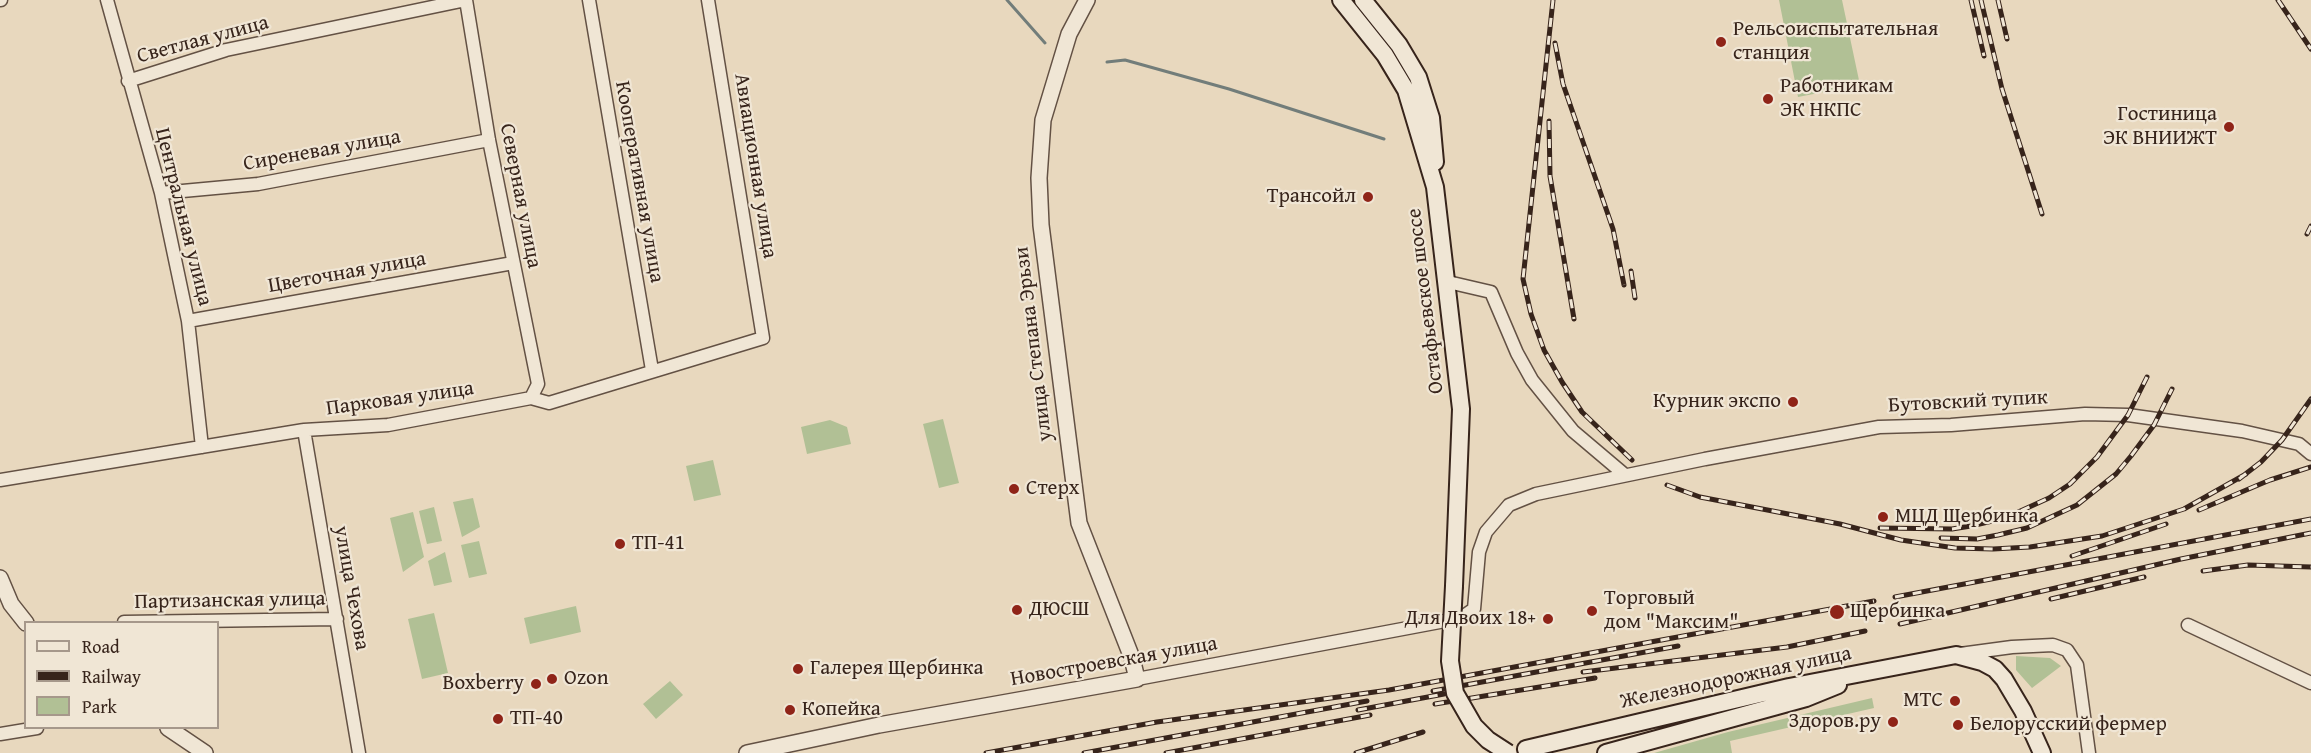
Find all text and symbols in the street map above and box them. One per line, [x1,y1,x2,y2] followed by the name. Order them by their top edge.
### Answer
[134,10,272,70] street label: Светлая улица
[1733,17,1938,67] place label: Рельсоиспытательная станция
[1714,35,1728,49] marker: Рельсоиспытательная станция
[728,72,782,260] street label: Авиационная улица
[1780,74,1894,124] place label: Работникам ЭК НКПС
[609,79,669,285] street label: Кооперативная улица
[1761,92,1775,106] marker: Работникам ЭК НКПС
[2103,102,2217,152] place label: Гостиница ЭК ВНИИЖТ
[2222,120,2236,134] marker: Гостиница ЭК ВНИИЖТ
[494,122,546,270] street label: Северная улица
[149,125,217,309] street label: Центральная улица
[241,125,403,177] street label: Сиреневая улица
[1267,184,1356,210] place label: Трансойл
[1361,190,1375,204] marker: Трансойл
[1402,207,1450,395] street label: Остафьевское шоссе
[1010,245,1058,443] street label: улица Степана Эрьзи
[266,247,428,299] street label: Цветочная улица
[325,376,475,422] street label: Парковая улица
[1888,385,2048,419] street label: Бутовский тупик
[1653,389,1781,415] place label: Курник экспо
[1786,395,1800,409] marker: Курник экспо
[1026,476,1079,502] place label: Стерх
[1007,482,1021,496] marker: Стерх
[1895,504,2038,530] place label: МЦД Щербинка
[1876,510,1890,524] marker: МЦД Щербинка
[328,524,374,652] street label: улица Чехова
[632,531,685,557] place label: ТП-41
[613,537,627,551] marker: ТП-41
[1604,586,1738,636] place label: Торговый дом "Максим"
[134,587,326,615] street label: Партизанская улица
[1029,597,1089,623] place label: ДЮСШ
[1850,599,1945,625] place label: Щербинка
[1010,603,1024,617] marker: ДЮСШ
[1828,603,1846,621] marker: Щербинка
[1585,604,1599,618] marker: Торговый дом "Максим"
[1405,606,1536,632] place label: Для Двоих 18+
[1541,612,1555,626] marker: Для Двоих 18+
[24,621,219,729] legend
[1009,631,1219,693] street label: Новостроевская улица
[82,633,120,660] text: Road
[1618,641,1854,715] street label: Железнодорожная улица
[810,656,983,682] place label: Галерея Щербинка
[791,662,805,676] marker: Галерея Щербинка
[82,663,141,690] text: Railway
[564,666,608,692] place label: Ozon
[443,671,524,697] place label: Boxberry
[545,672,559,686] marker: Ozon
[529,677,543,691] marker: Boxberry
[1903,688,1943,714] place label: МТС
[82,693,117,720] text: Park
[1948,694,1962,708] marker: МТС
[802,697,881,723] place label: Копейка
[783,703,797,717] marker: Копейка
[510,706,563,732] place label: ТП-40
[1789,709,1881,735] place label: Здоров.ру
[491,712,505,726] marker: ТП-40
[1970,712,2167,738] place label: Белорусский фермер
[1886,715,1900,729] marker: Здоров.ру
[1951,718,1965,732] marker: Белорусский фермер

